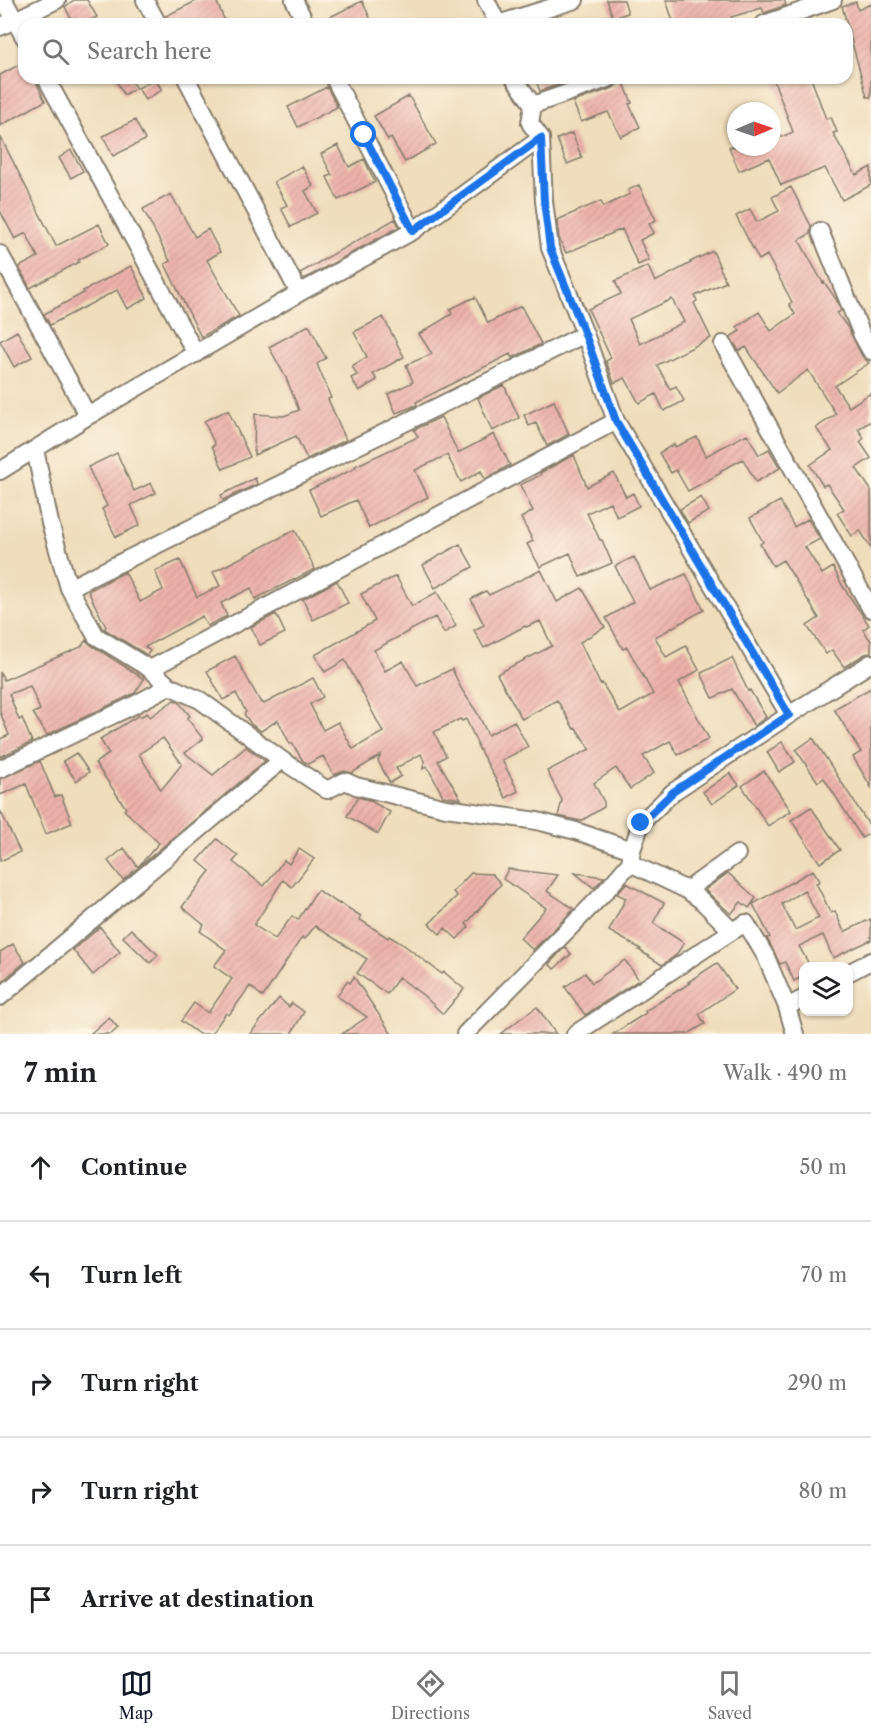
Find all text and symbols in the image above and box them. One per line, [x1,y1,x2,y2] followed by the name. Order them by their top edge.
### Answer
[18,18,853,84] search box
[39,35,72,68] icon: search
[87,38,212,65] text: Search here
[727,102,781,156] north arrow
[350,121,376,147] route start
[627,809,653,835] route end
[799,962,853,1016] map controls
[799,962,853,1016] button: layers
[24,1057,97,1089] text: 7 min
[723,1061,847,1085] text: Walk · 490 m
[24,1151,57,1184] icon: ahead
[81,1154,187,1181] text: Continue
[800,1155,847,1179] text: 50 m
[24,1259,57,1292] icon: left
[81,1262,182,1289] text: Turn left
[801,1263,847,1287] text: 70 m
[24,1367,57,1400] icon: right
[81,1370,199,1397] text: Turn right
[787,1371,847,1395] text: 290 m
[24,1475,57,1508] icon: right
[81,1478,199,1505] text: Turn right
[799,1479,847,1503] text: 80 m
[24,1583,57,1616] icon: arrive
[81,1586,314,1613] text: Arrive at destination
[119,1667,153,1723] tab: Map
[391,1667,470,1723] tab: Directions
[708,1667,752,1723] tab: Saved

